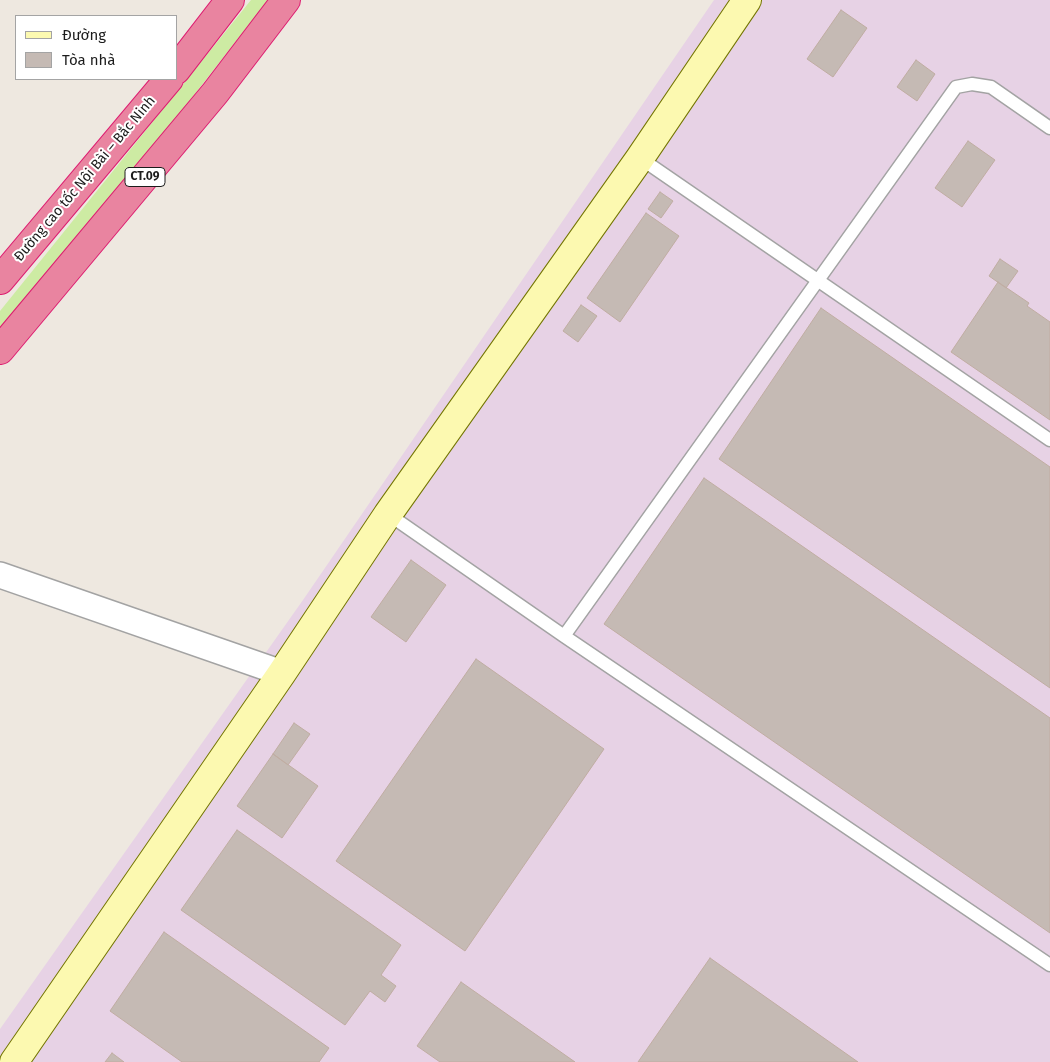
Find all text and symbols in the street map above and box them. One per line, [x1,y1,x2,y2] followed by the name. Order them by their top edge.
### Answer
[15,15,178,80] legend
[62,26,106,44] text: Đường
[62,51,115,69] text: Tòa nhà
[11,93,159,265] street label: Đường cao tốc Nội Bài – Bắc Ninh
[125,168,165,186] road number: CT.09

